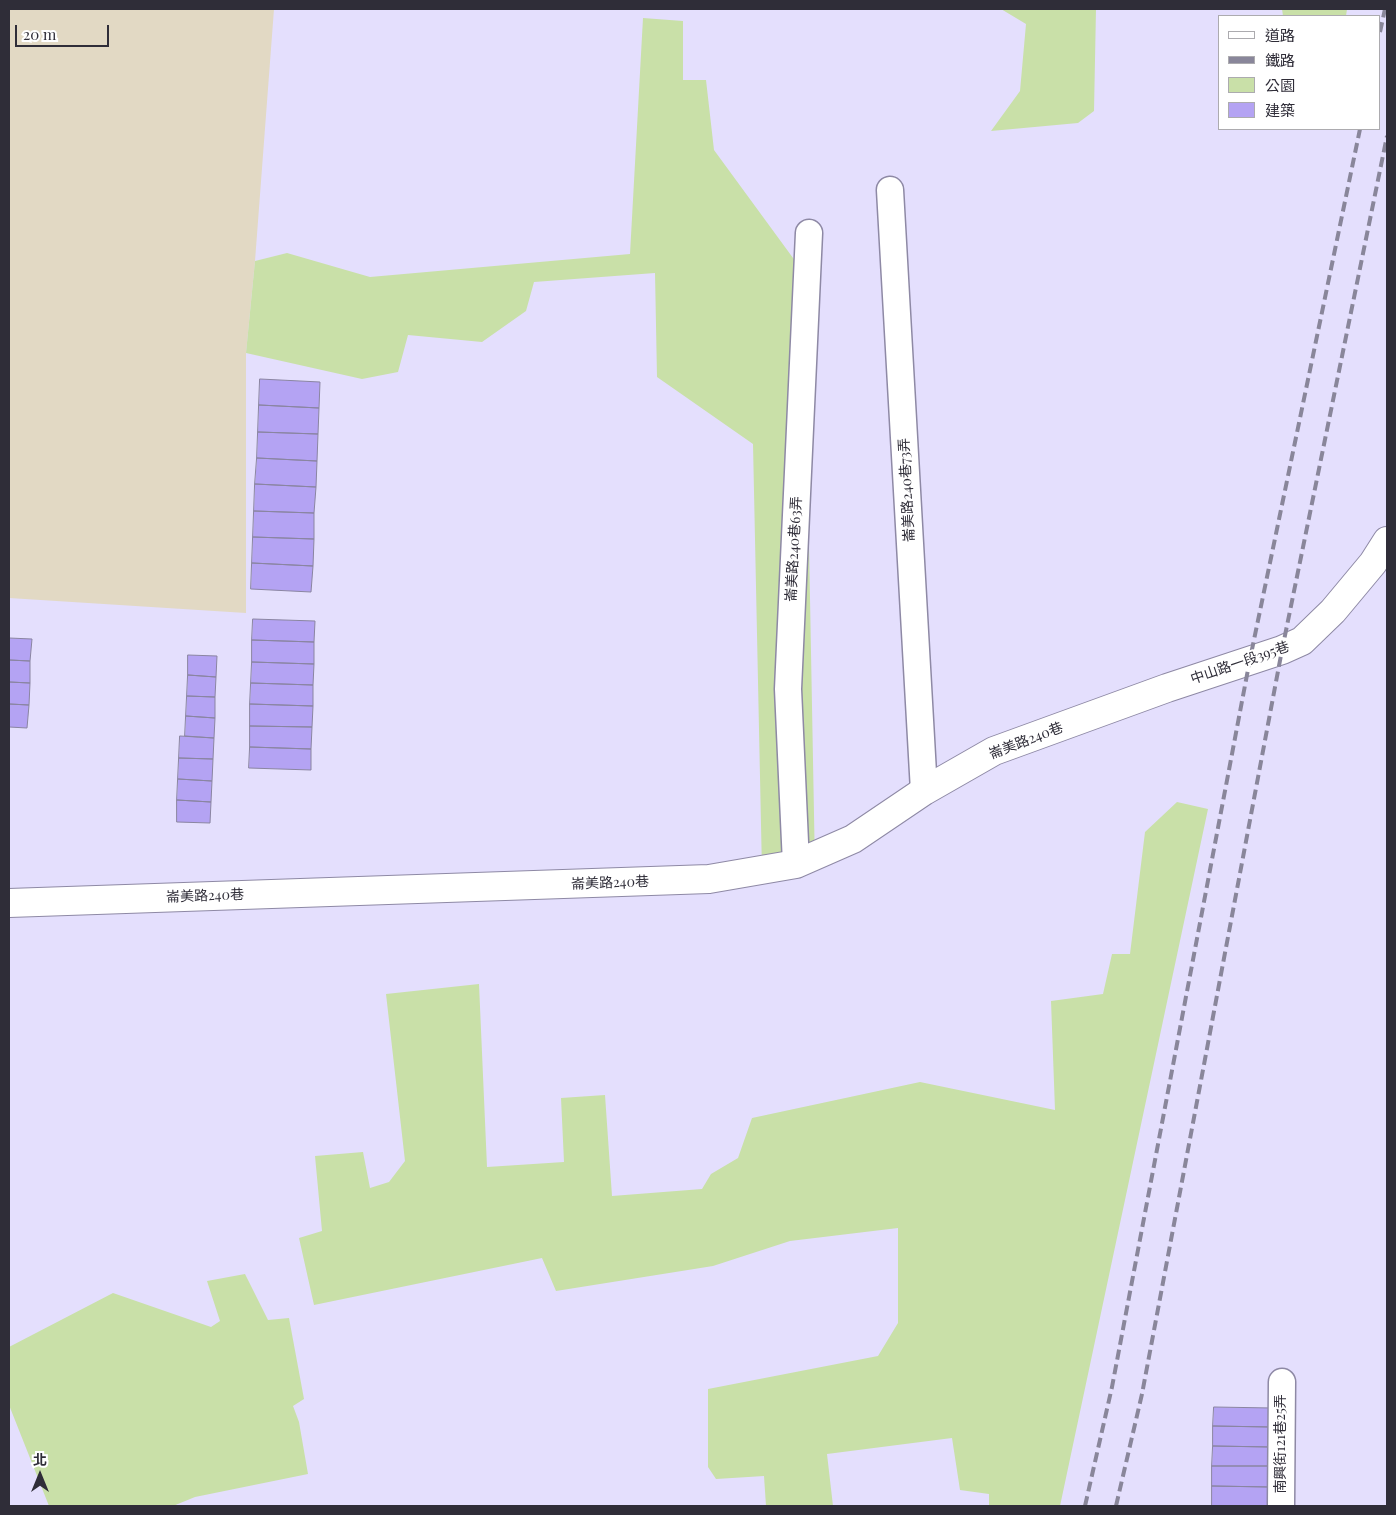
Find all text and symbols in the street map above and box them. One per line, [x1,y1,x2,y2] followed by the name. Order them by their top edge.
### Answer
[18,15,111,47] scale bar
[1218,15,1381,130] legend
[23,24,56,44] text: 20 m
[1265,25,1295,45] text: 道路
[1265,50,1295,70] text: 鐵路
[1265,75,1295,95] text: 公園
[1265,100,1295,120] text: 建築
[896,438,918,542] street label: 崙美路240巷73弄
[783,496,805,602] street label: 崙美路240巷63弄
[1188,638,1292,688] street label: 中山路一段395巷
[987,719,1065,763] street label: 崙美路240巷
[571,873,649,893] street label: 崙美路240巷
[166,886,244,906] street label: 崙美路240巷
[1273,1394,1289,1494] street label: 南興街121巷25弄
[15,1450,65,1500] north arrow
[33,1450,47,1469] text: 北

